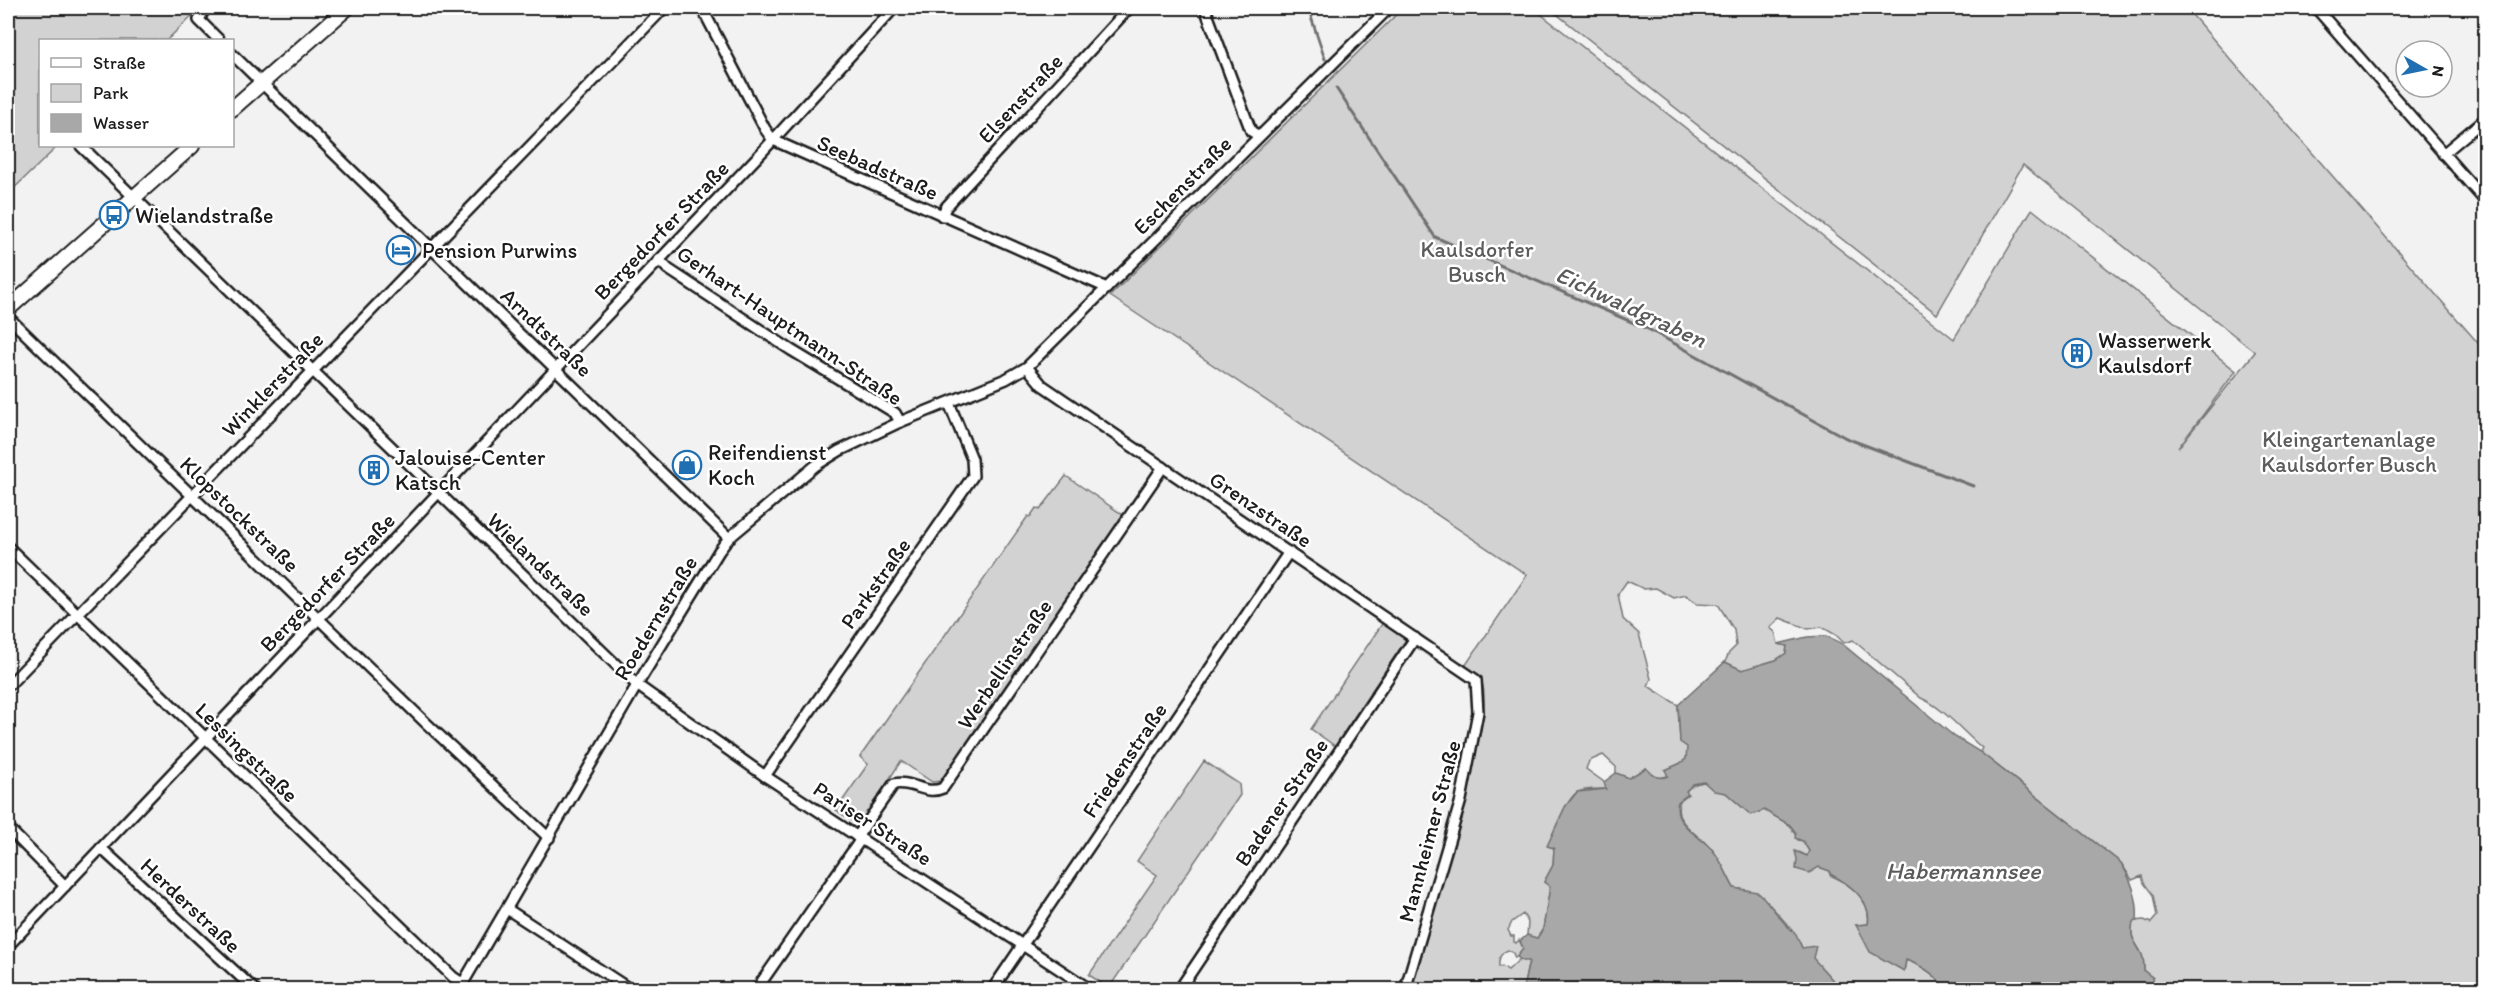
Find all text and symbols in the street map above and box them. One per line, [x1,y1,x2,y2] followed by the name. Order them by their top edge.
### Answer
[39,39,234,147] legend
[2394,39,2454,99] north arrow
[972,48,1069,149] street label: Elsenstraße
[93,52,146,74] text: Straße
[2428,64,2449,78] text: N
[93,82,128,104] text: Park
[93,112,150,134] text: Wasser
[813,129,943,206] street label: Seebadstraße
[1127,130,1237,240] street label: Eschenstraße
[588,155,735,306] street label: Bergedorfer Straße
[98,199,130,231] bus stop icon: Wielandstraße
[135,202,273,229] place label: Wielandstraße
[385,234,417,266] hotel icon: Pension Purwins
[1421,236,1534,288] park label: Kaulsdorfer Busch
[422,237,577,264] place label: Pension Purwins
[672,240,908,411] street label: Gerhart-Hauptmann-Straße
[1551,259,1711,354] water label: Eichwaldgraben
[495,282,598,383] street label: Arndtstraße
[216,326,329,443] street label: Winklerstraße
[2098,327,2212,379] place label: Wasserwerk Kaulsdorf
[2061,337,2093,369] building icon: Wasserwerk Kaulsdorf
[2261,426,2437,478] park label: Kleingartenanlage Kaulsdorfer Busch
[708,439,827,491] place label: Reifendienst Koch
[395,444,546,496] place label: Jalouise-Center Katsch
[671,449,703,481] shop icon: Reifendienst Koch
[174,451,305,578] street label: Klopstockstraße
[358,454,390,486] building icon: Jalouise-Center Katsch
[1204,465,1317,554] street label: Grenzstraße
[254,507,401,658] street label: Bergedorfer Straße
[481,507,600,622] street label: Wielandstraße
[834,533,916,634] street label: Parkstraße
[608,551,703,685] street label: Roedernstraße
[951,594,1058,734] street label: Werbellinstraße
[190,697,304,808] street label: Lessingstraße
[1076,698,1173,823] street label: Friedenstraße
[1229,733,1334,871] street label: Badener Straße
[1392,737,1467,925] street label: Mannheimer Straße
[808,775,937,872] street label: Pariser Straße
[135,852,247,959] street label: Herderstraße
[1886,856,2042,885] water label: Habermannsee

